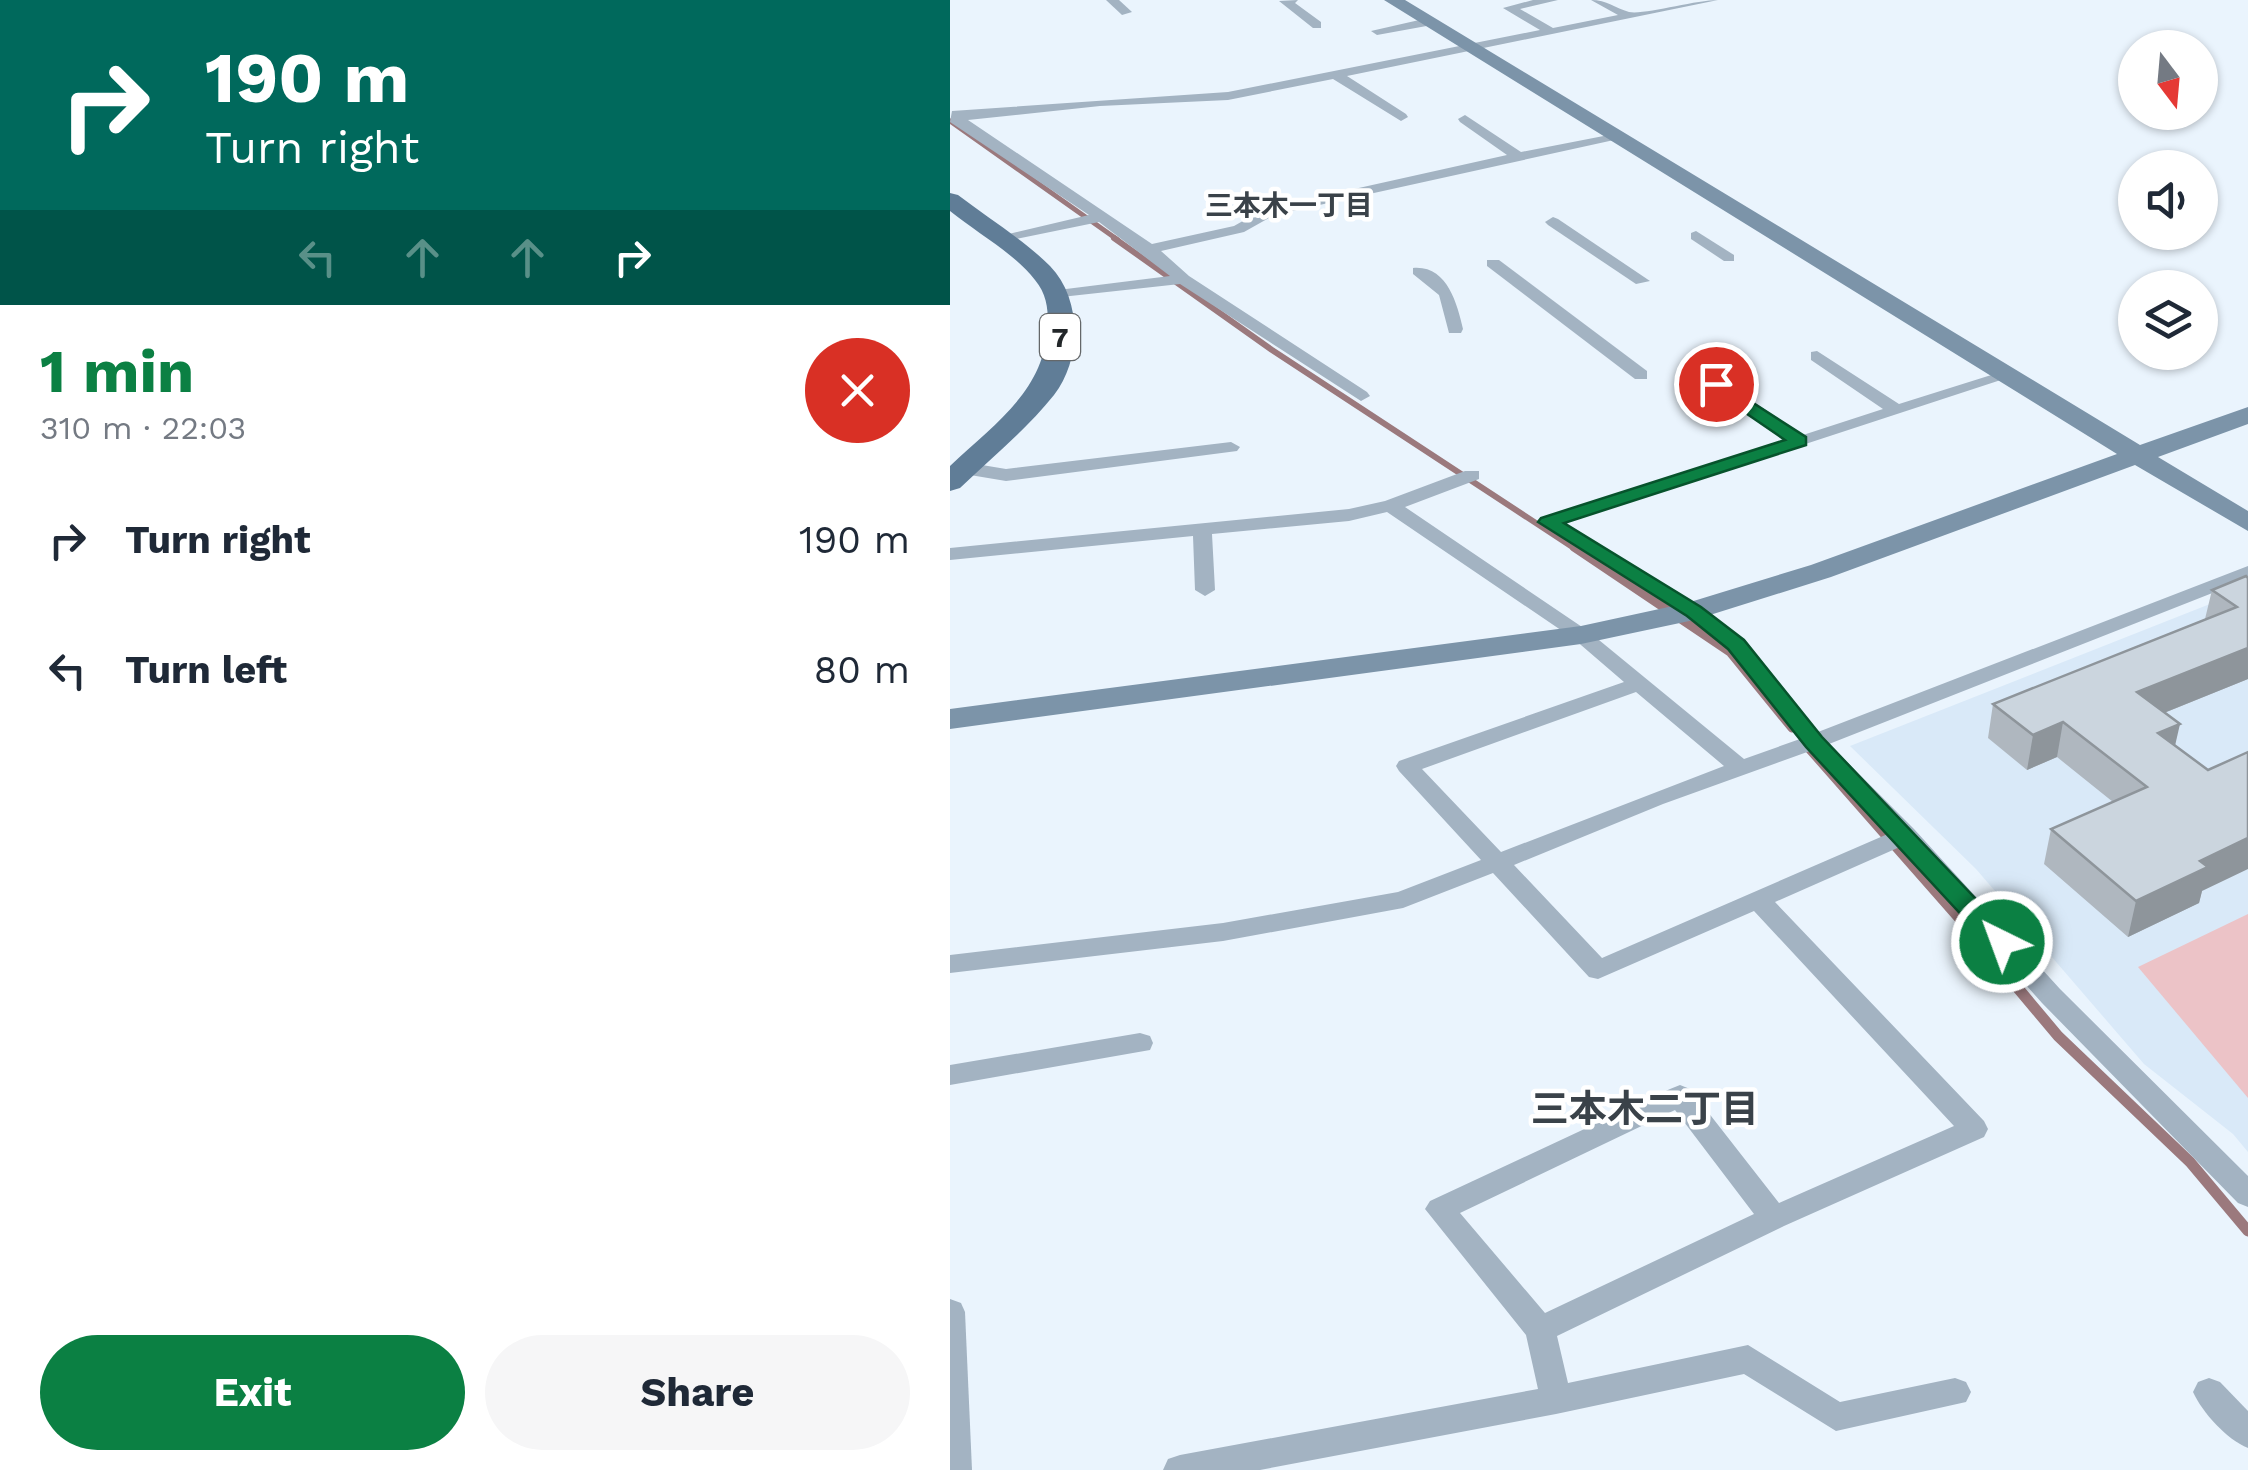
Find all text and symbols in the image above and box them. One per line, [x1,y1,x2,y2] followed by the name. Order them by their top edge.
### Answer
[2118,30,2218,130] north arrow
[2118,30,2218,370] map controls
[205,37,409,119] text: 190 m
[40,40,170,170] icon: right
[205,121,419,174] text: Turn right
[2118,150,2218,250] button: sound
[1205,189,1373,222] district label: 三本木一丁目
[290,230,345,285] icon: left
[395,230,450,285] icon: ahead
[500,230,555,285] icon: ahead
[605,230,660,285] icon: right
[2118,270,2218,370] button: layers
[1040,314,1080,360] road number: 7
[40,336,194,407] text: 1 min
[805,338,910,443] button: close
[1674,342,1759,427] pin
[1689,357,1744,412] icon: arrive
[40,409,246,447] text: 310 m · 22:03
[40,513,95,568] icon: right
[125,518,311,562] text: Turn right
[799,518,910,562] text: 190 m
[40,643,95,698] icon: left
[125,648,287,692] text: Turn left
[814,648,910,692] text: 80 m
[1950,890,2054,994] position arrow
[1531,1087,1759,1131] district label: 三本木二丁目
[40,1335,465,1450] button: Exit
[485,1335,910,1450] button: Share

